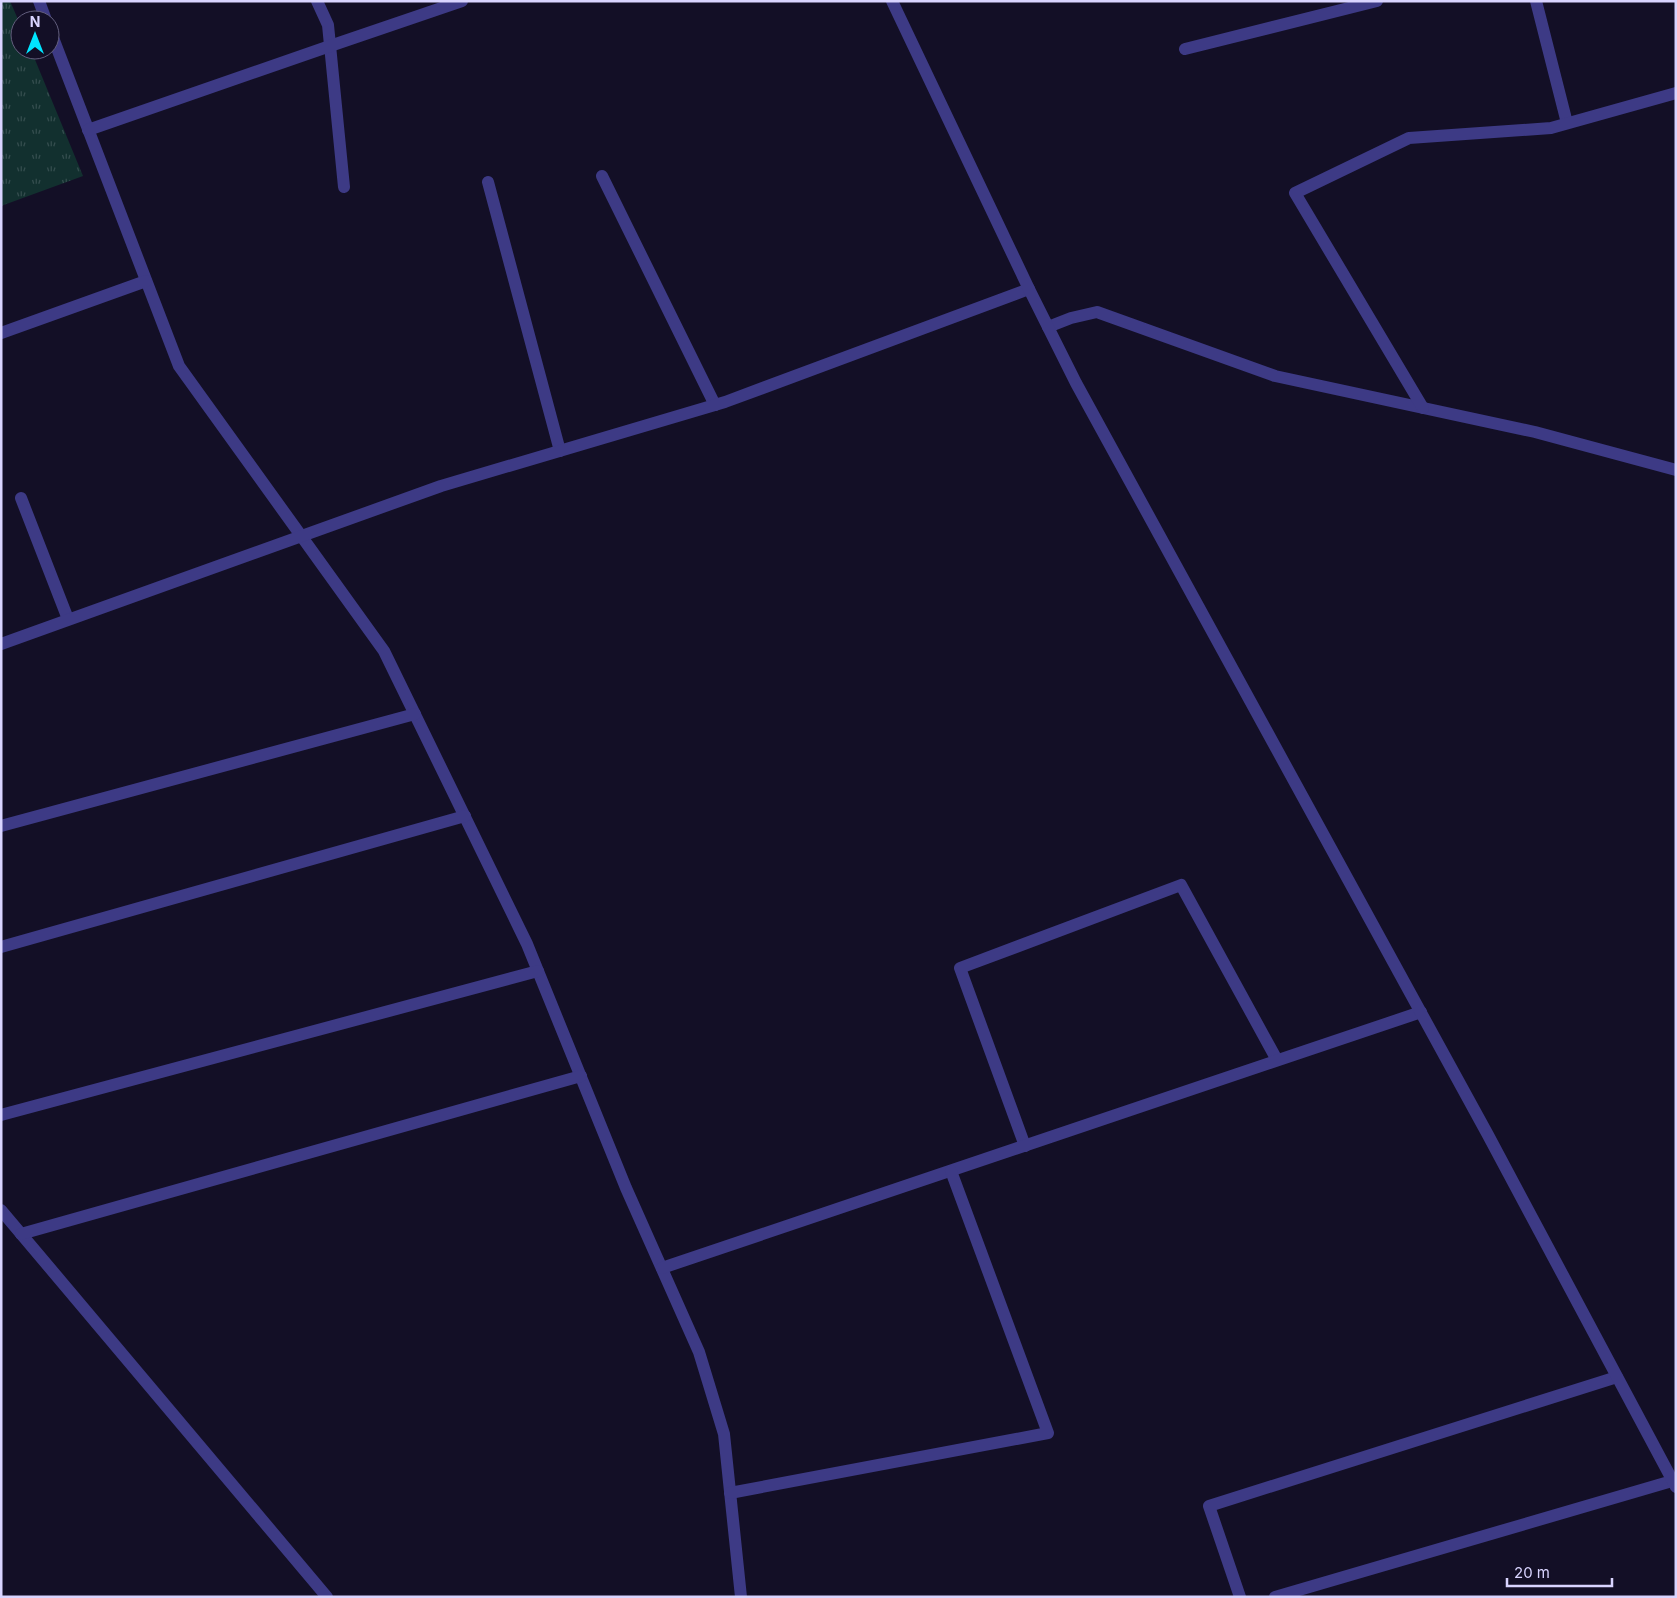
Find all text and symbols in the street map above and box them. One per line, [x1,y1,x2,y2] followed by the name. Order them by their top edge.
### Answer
[10,10,60,60] north arrow
[30,13,40,30] text: N
[1507,1556,1612,1588] scale bar
[1514,1563,1550,1582] text: 20 m

